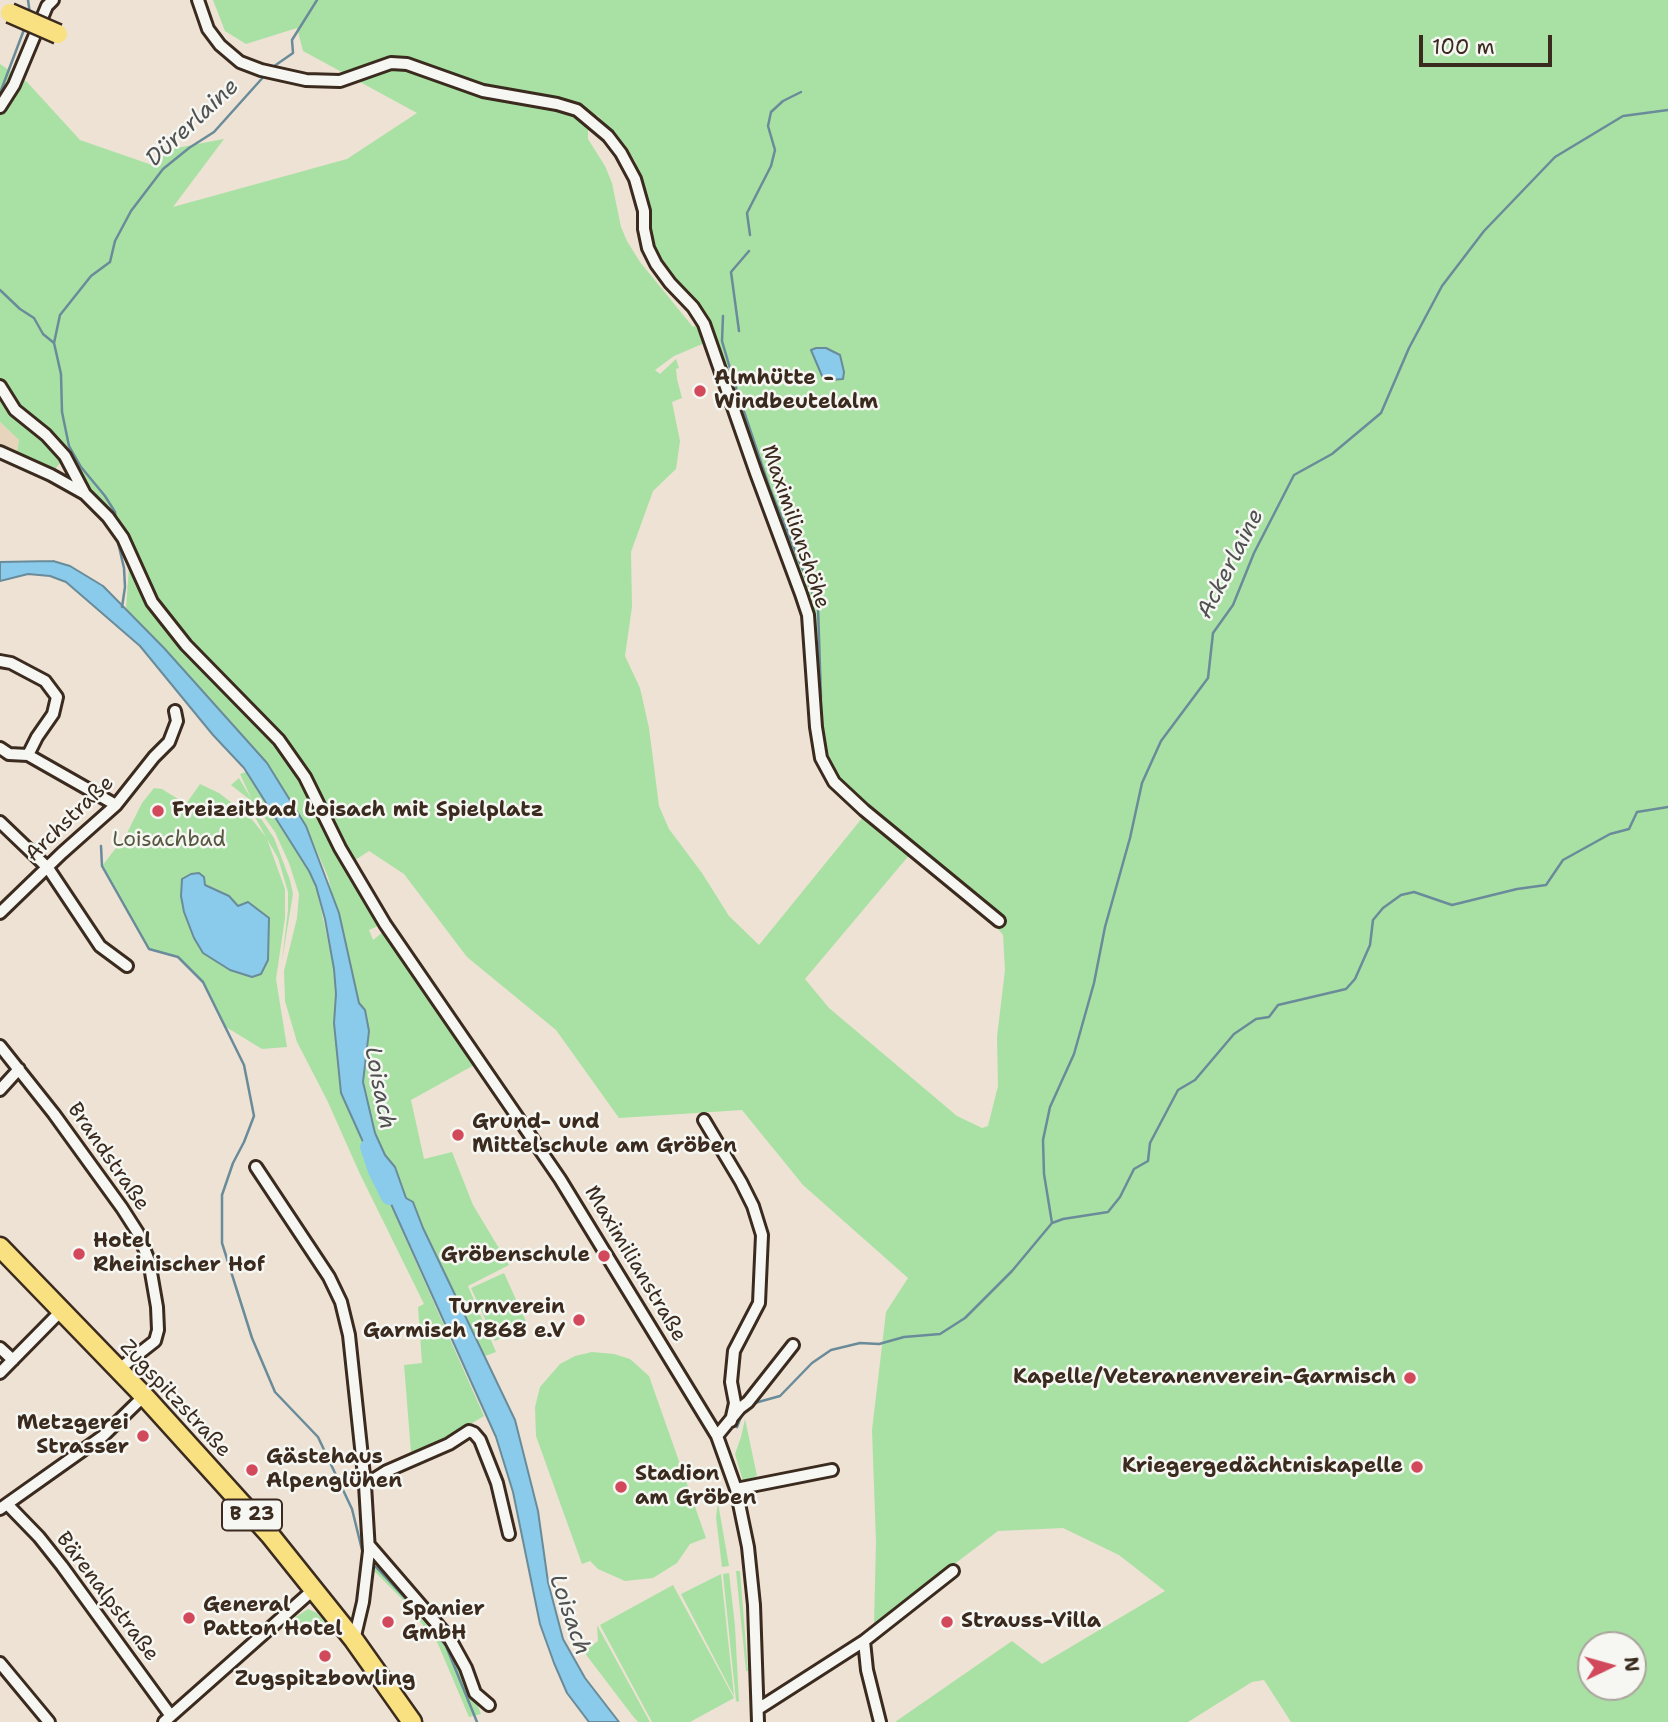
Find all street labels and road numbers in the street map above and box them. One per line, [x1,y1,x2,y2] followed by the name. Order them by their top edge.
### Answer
[755,442,835,612] street label: Maximilianshöhe
[21,771,119,867] street label: Archstraße
[62,1098,154,1216] street label: Brandstraße
[579,1181,691,1347] street label: Maximilianstraße
[114,1335,236,1463] street label: Zugspitzstraße
[222,1499,282,1530] road number: B 23
[50,1527,164,1667] street label: Bärenalpstraße

